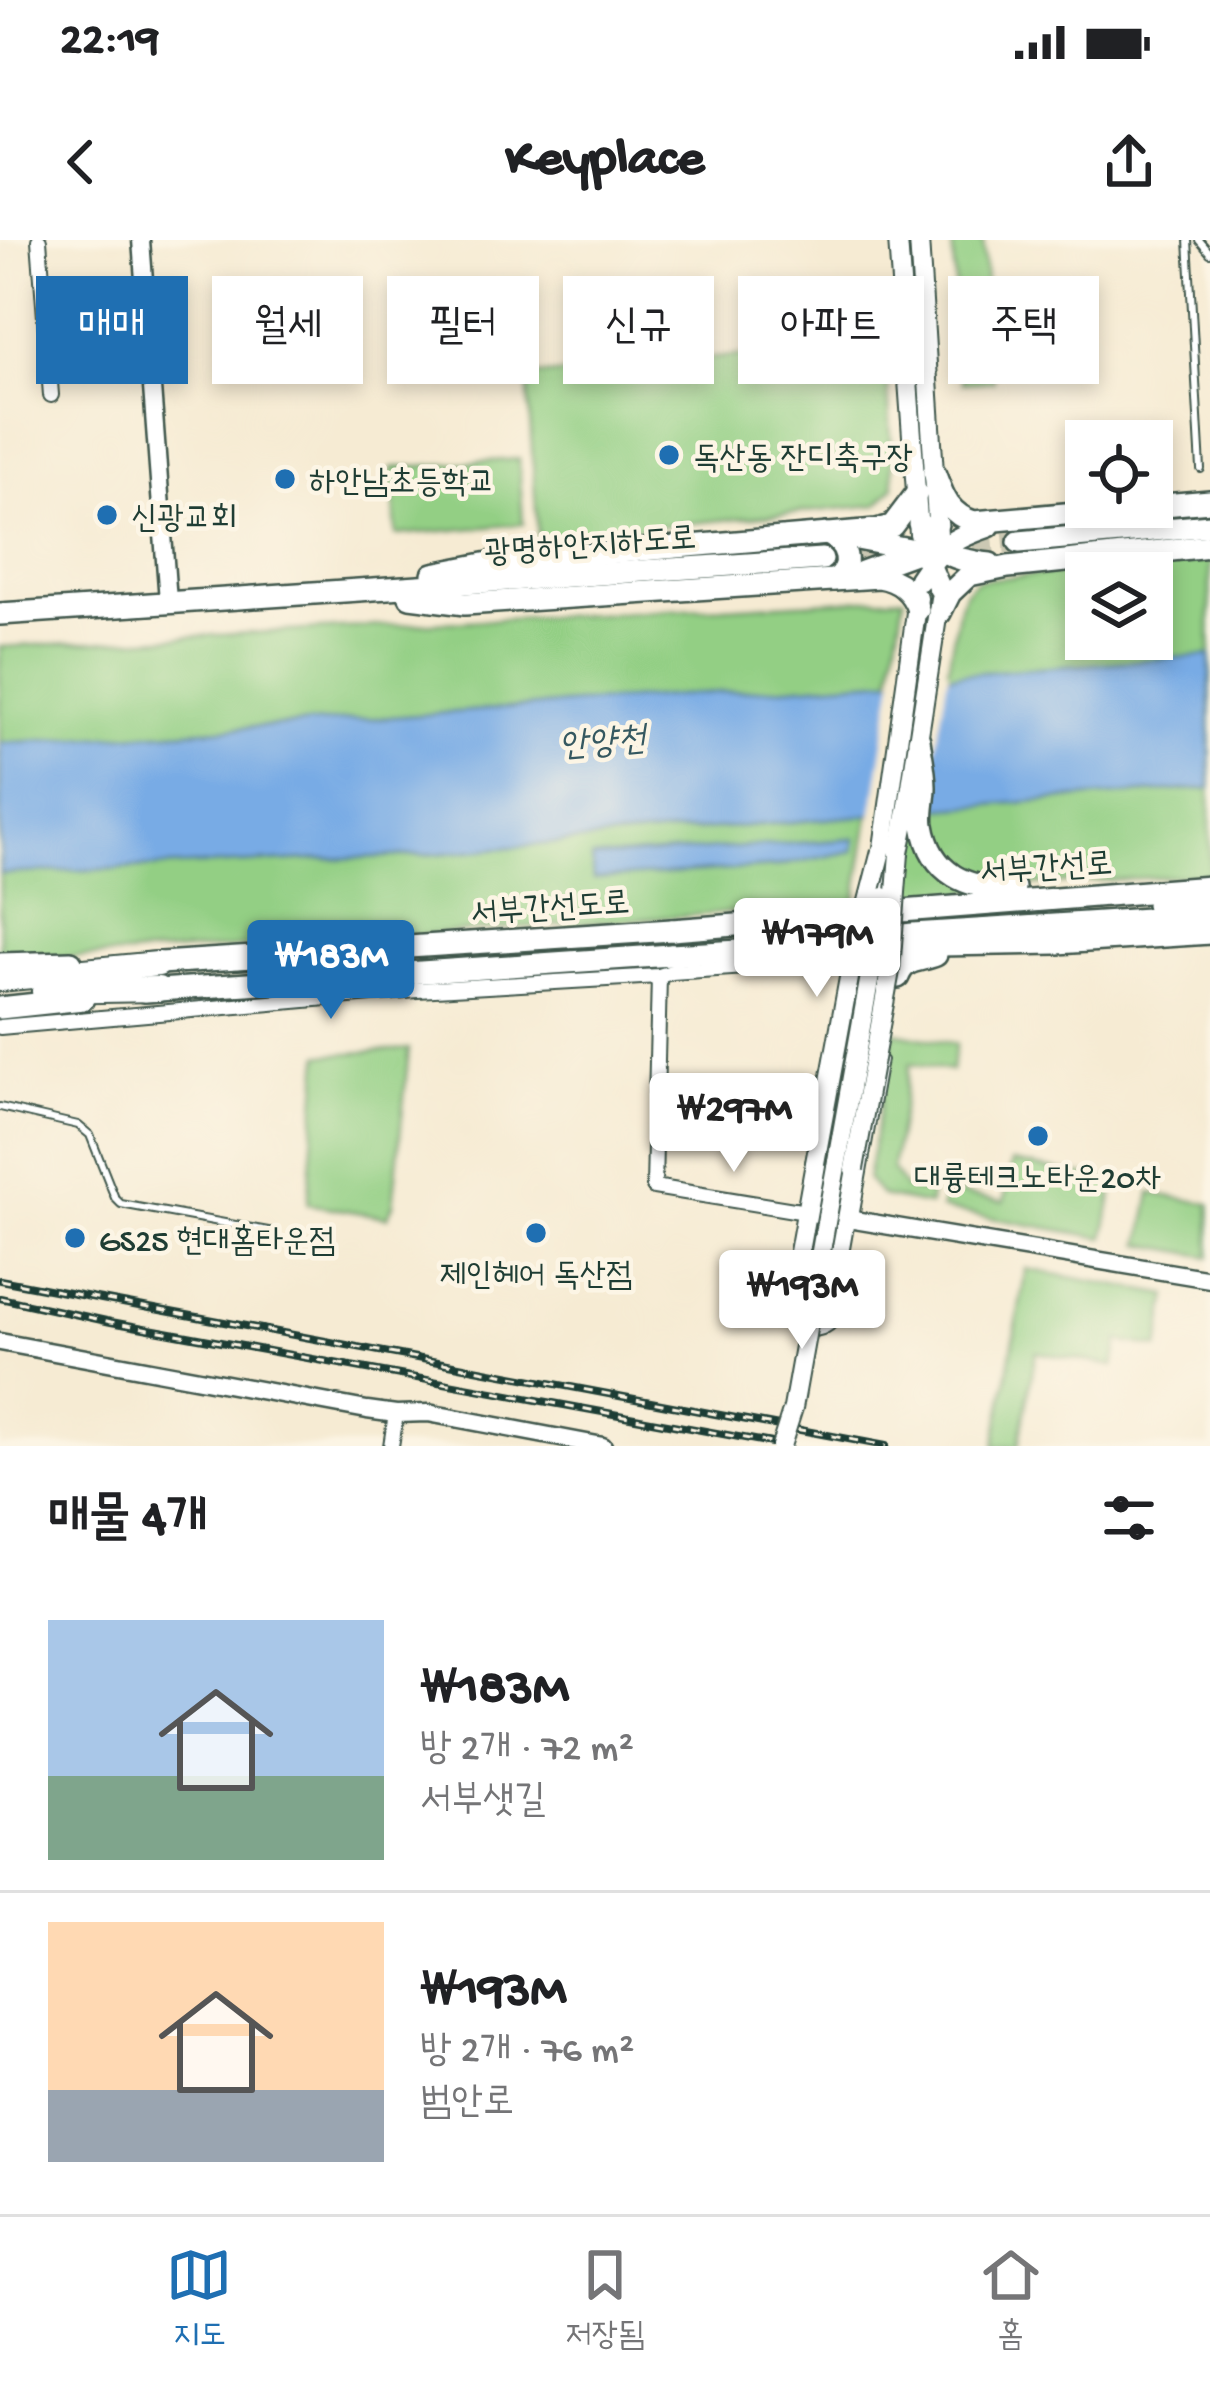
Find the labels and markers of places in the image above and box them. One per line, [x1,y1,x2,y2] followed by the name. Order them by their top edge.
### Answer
[656,442,682,468] marker: 독산동 잔디축구장
[693,442,913,480] place label: 독산동 잔디축구장
[272,466,298,492] marker: 하안남초등학교
[309,466,495,504] place label: 하안남초등학교
[94,502,120,528] marker: 신광교회
[131,502,237,540] place label: 신광교회
[733,898,901,1000] pin: ₩179M
[247,920,415,1022] pin: ₩183M
[650,1073,818,1175] pin: ₩297M
[1025,1123,1051,1149] marker: 대륭테크노타운20차
[914,1162,1162,1200] place label: 대륭테크노타운20차
[523,1220,549,1246] marker: 제인헤어 독산점
[99,1224,336,1263] place label: GS25 현대홈타운점
[62,1225,88,1251] marker: GS25 현대홈타운점
[718,1250,886,1352] pin: ₩193M
[439,1259,633,1297] place label: 제인헤어 독산점

